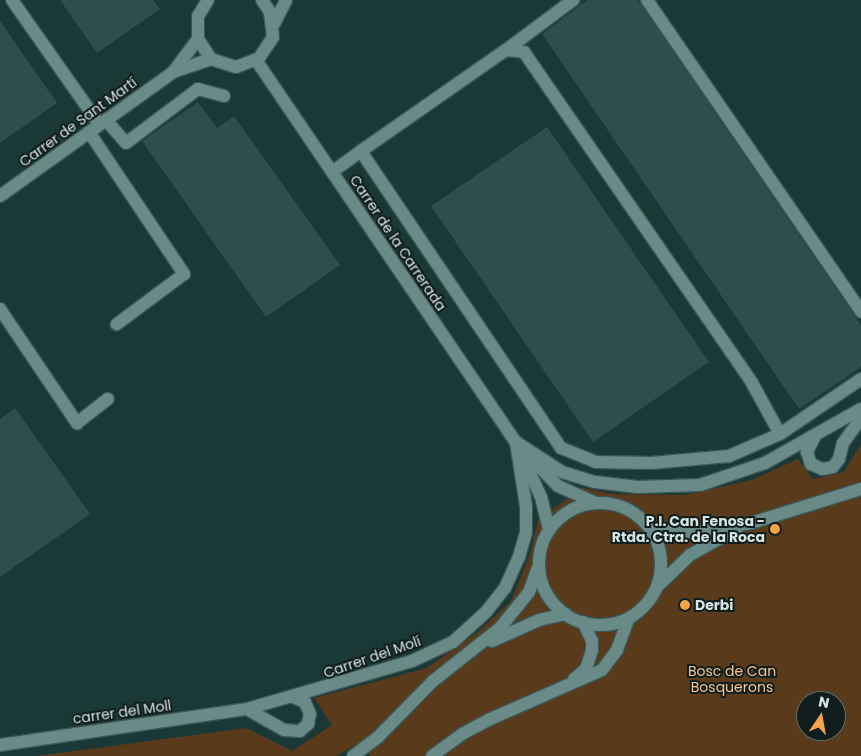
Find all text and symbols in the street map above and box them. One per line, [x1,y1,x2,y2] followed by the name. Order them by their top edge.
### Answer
[16,74,140,170] street label: Carrer de Sant Martí
[346,172,450,314] street label: Carrer de la Carrerada
[612,513,765,546] place label: P.I. Can Fenosa - Rtda. Ctra. de la Roca
[769,523,781,535] marker: P.I. Can Fenosa - Rtda. Ctra. de la Roca
[695,597,733,613] place label: Derbi
[679,599,691,611] marker: Derbi
[321,633,423,681] street label: Carrer del Molí
[688,663,776,696] park label: Bosc de Can Bosquerons
[796,691,846,741] north arrow
[817,691,831,713] text: N
[72,697,172,727] street label: carrer del Moll

